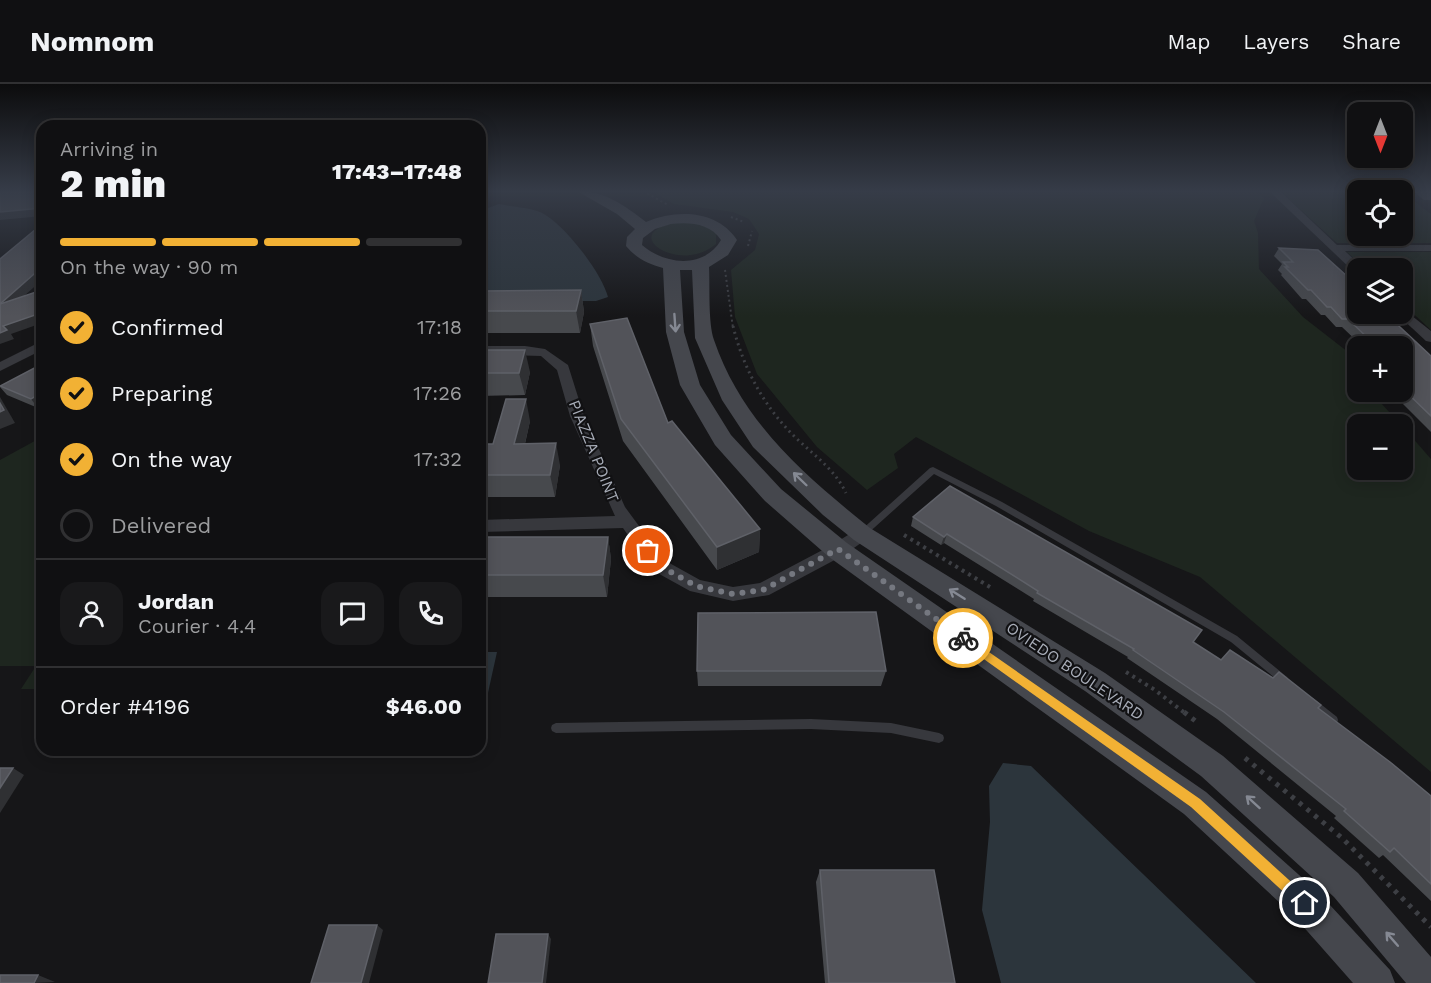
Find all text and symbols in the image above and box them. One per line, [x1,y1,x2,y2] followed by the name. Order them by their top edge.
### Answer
[30,25,154,58] text: Nomnom
[1167,29,1210,54] text: Map
[1243,29,1309,54] text: Layers
[1342,29,1401,54] text: Share
[1347,102,1413,168] north arrow
[1347,102,1413,480] map controls
[60,137,158,161] text: Arriving in
[332,159,462,184] text: 17:43–17:48
[60,161,166,206] text: 2 min
[1347,180,1413,246] button: locate
[60,255,238,279] text: On the way · 90 m
[1347,258,1413,324] button: layers
[60,311,93,344] icon: check
[670,312,681,332] one-way arrow
[111,315,224,340] text: Confirmed
[417,315,462,339] text: 17:18
[1347,336,1413,402] button: +
[60,377,93,410] icon: check
[111,381,212,406] text: Preparing
[413,381,462,405] text: 17:26
[565,397,623,505] street label: PIAZZA POINT
[1347,414,1413,480] button: −
[60,443,93,476] icon: check
[111,447,232,472] text: On the way
[414,447,462,471] text: 17:32
[792,472,807,487] one-way arrow
[111,513,211,538] text: Delivered
[622,525,673,576] pin
[631,534,664,567] icon: bag
[60,582,123,645] button: person
[321,582,384,645] button: chat
[399,582,462,645] button: phone
[949,587,966,599] one-way arrow
[138,589,214,614] text: Jordan
[933,608,993,668] courier
[138,614,256,638] text: Courier · 4.4
[1003,618,1147,724] street label: OVIEDO BOULEVARD
[947,622,980,655] icon: bike
[60,694,190,719] text: Order #4196
[386,694,462,719] text: $46.00
[1246,795,1261,809] one-way arrow
[1279,877,1330,928] pin
[1288,886,1321,919] icon: home
[1385,932,1399,947] one-way arrow

